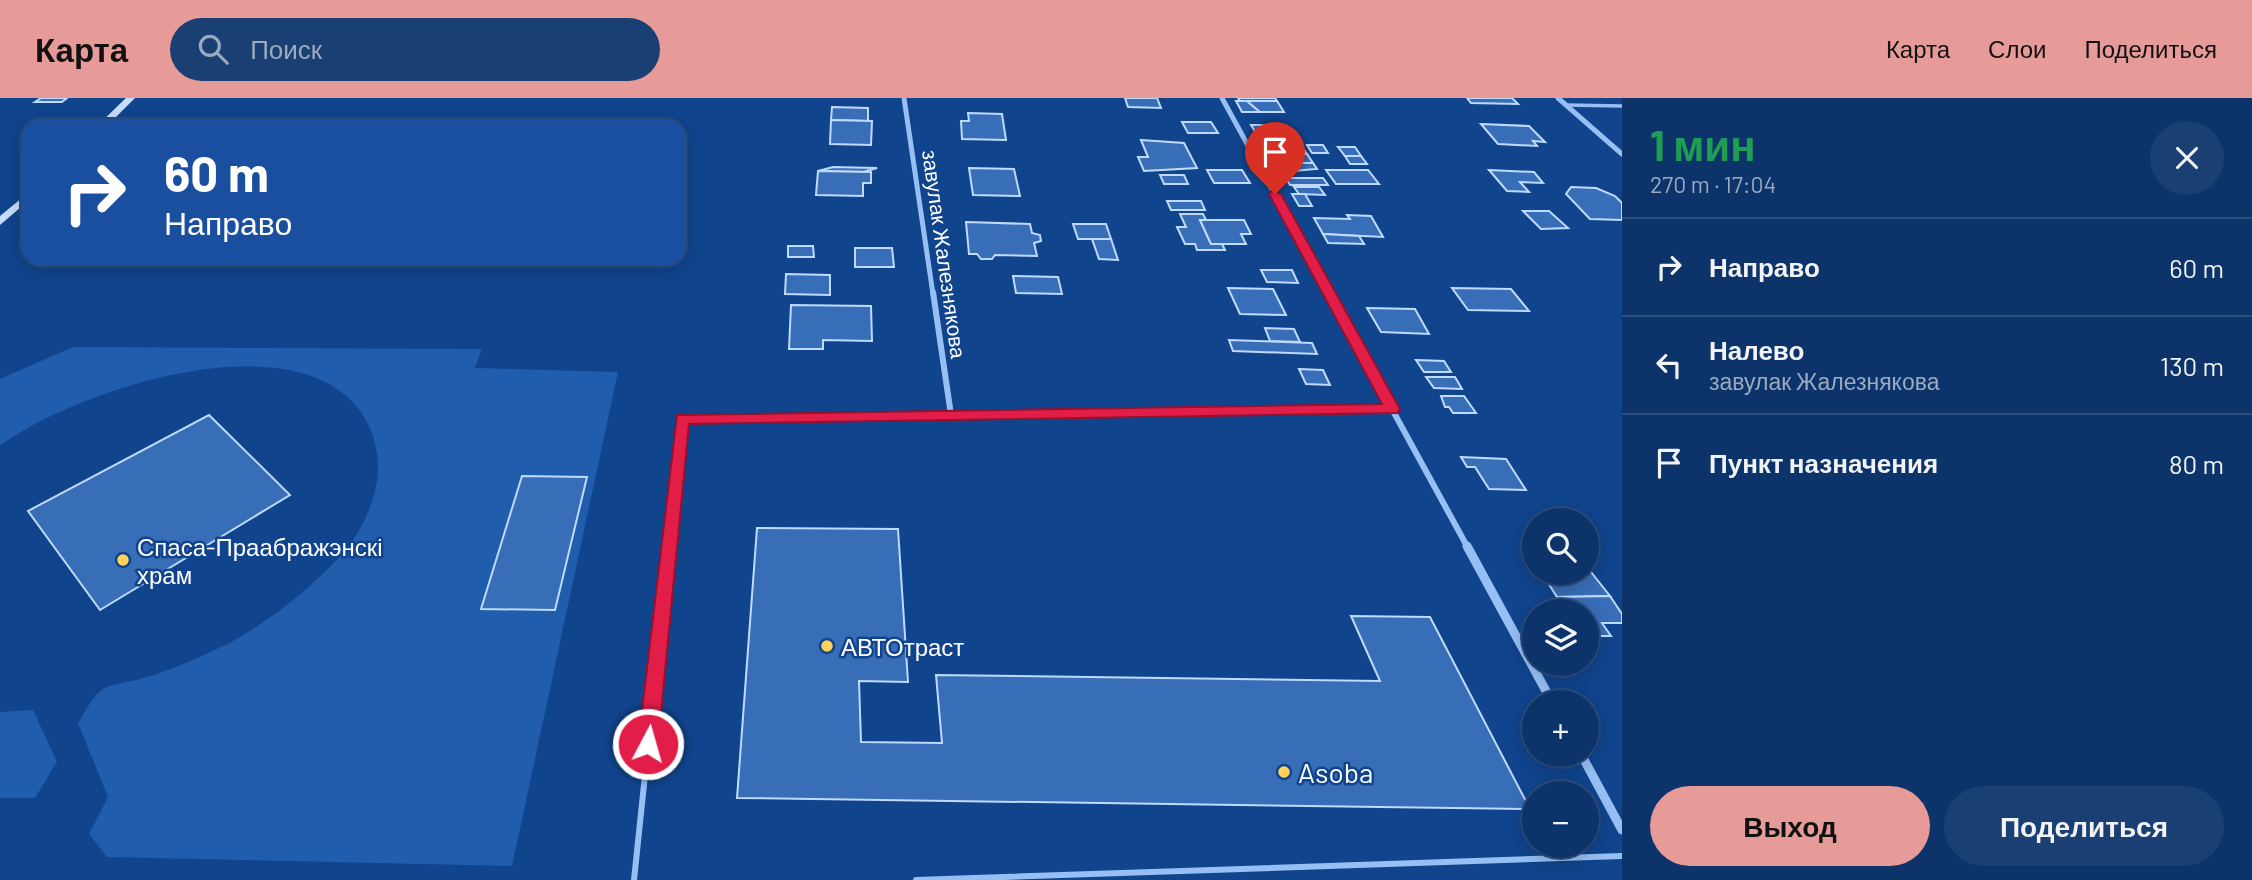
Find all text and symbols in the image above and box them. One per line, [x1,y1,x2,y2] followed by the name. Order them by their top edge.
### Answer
[170,18,660,81] search box
[35,29,128,69] text: Карта
[194,30,232,68] icon: search
[250,33,322,64] text: Поиск
[1886,34,1950,63] text: Карта
[1988,34,2046,63] text: Слои
[2084,34,2217,63] text: Поделиться
[1650,119,1756,169] text: 1 мин
[2150,121,2224,195] button: close
[1245,122,1305,194] pin
[1256,133,1294,171] icon: arrive
[164,143,269,202] text: 60 m
[49,147,140,238] icon: right
[918,148,972,360] street label: завулак Жалезнякова
[1650,170,1776,198] text: 270 m · 17:04
[164,203,292,241] text: Направо
[1650,248,1688,286] icon: right
[1709,251,1820,282] text: Направо
[2169,252,2224,283] text: 60 m
[1709,334,1804,365] text: Налево
[1650,346,1688,384] icon: left
[2160,350,2224,381] text: 130 m
[1709,367,1939,395] text: завулак Жалезнякова
[1650,444,1688,482] icon: arrive
[1709,447,1938,478] text: Пункт назначения
[2169,448,2224,479] text: 80 m
[1522,508,1599,858] map controls
[1522,508,1599,585] button: search
[137,532,383,589] place label: Спаса-Праабражэнскі храм
[115,552,131,568] marker: Спаса-Праабражэнскі храм
[1522,599,1599,676] button: layers
[841,632,964,661] place label: АВТОтраст
[819,638,835,654] marker: АВТОтраст
[1522,690,1599,767] button: +
[611,707,685,781] position arrow
[1298,755,1373,789] place label: Asoba
[1276,764,1292,780] marker: Asoba
[1522,781,1599,858] button: −
[1650,786,1930,866] button: Выход
[1944,786,2224,866] button: Поделиться

